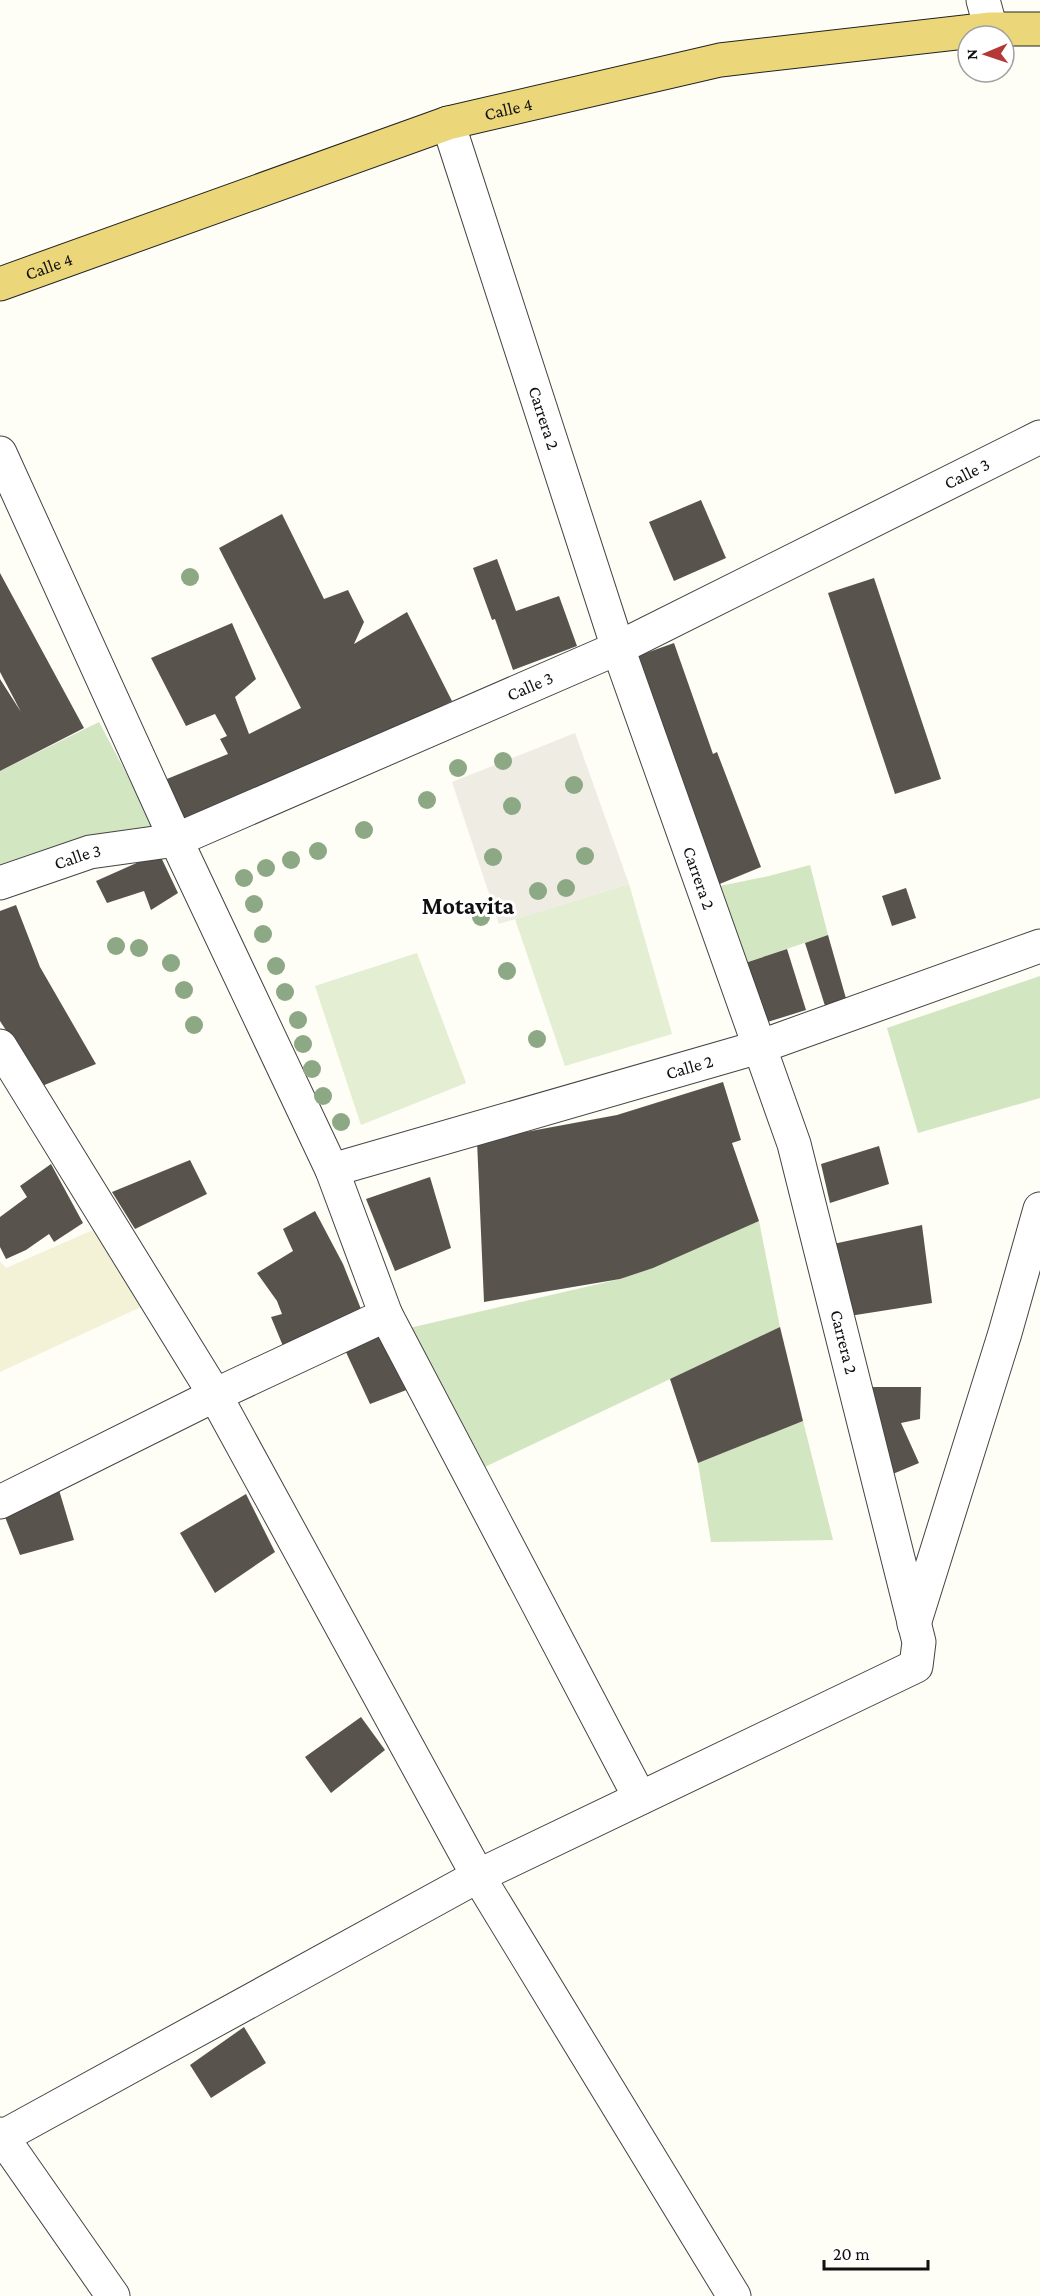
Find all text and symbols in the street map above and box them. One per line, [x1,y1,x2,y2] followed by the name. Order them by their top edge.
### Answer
[956,24,1016,84] north arrow
[963,49,980,60] text: N
[482,94,534,124] street label: Calle 4
[23,249,75,284] street label: Calle 4
[524,384,564,452] street label: Carrera 2
[941,454,993,493] street label: Calle 3
[504,667,556,705] street label: Calle 3
[51,841,102,874] street label: Calle 3
[679,844,719,912] street label: Carrera 2
[422,892,515,919] district label: Motavita
[664,1051,715,1083] street label: Calle 2
[826,1308,862,1376] street label: Carrera 2
[824,2233,928,2271] scale bar
[833,2244,870,2264] text: 20 m

